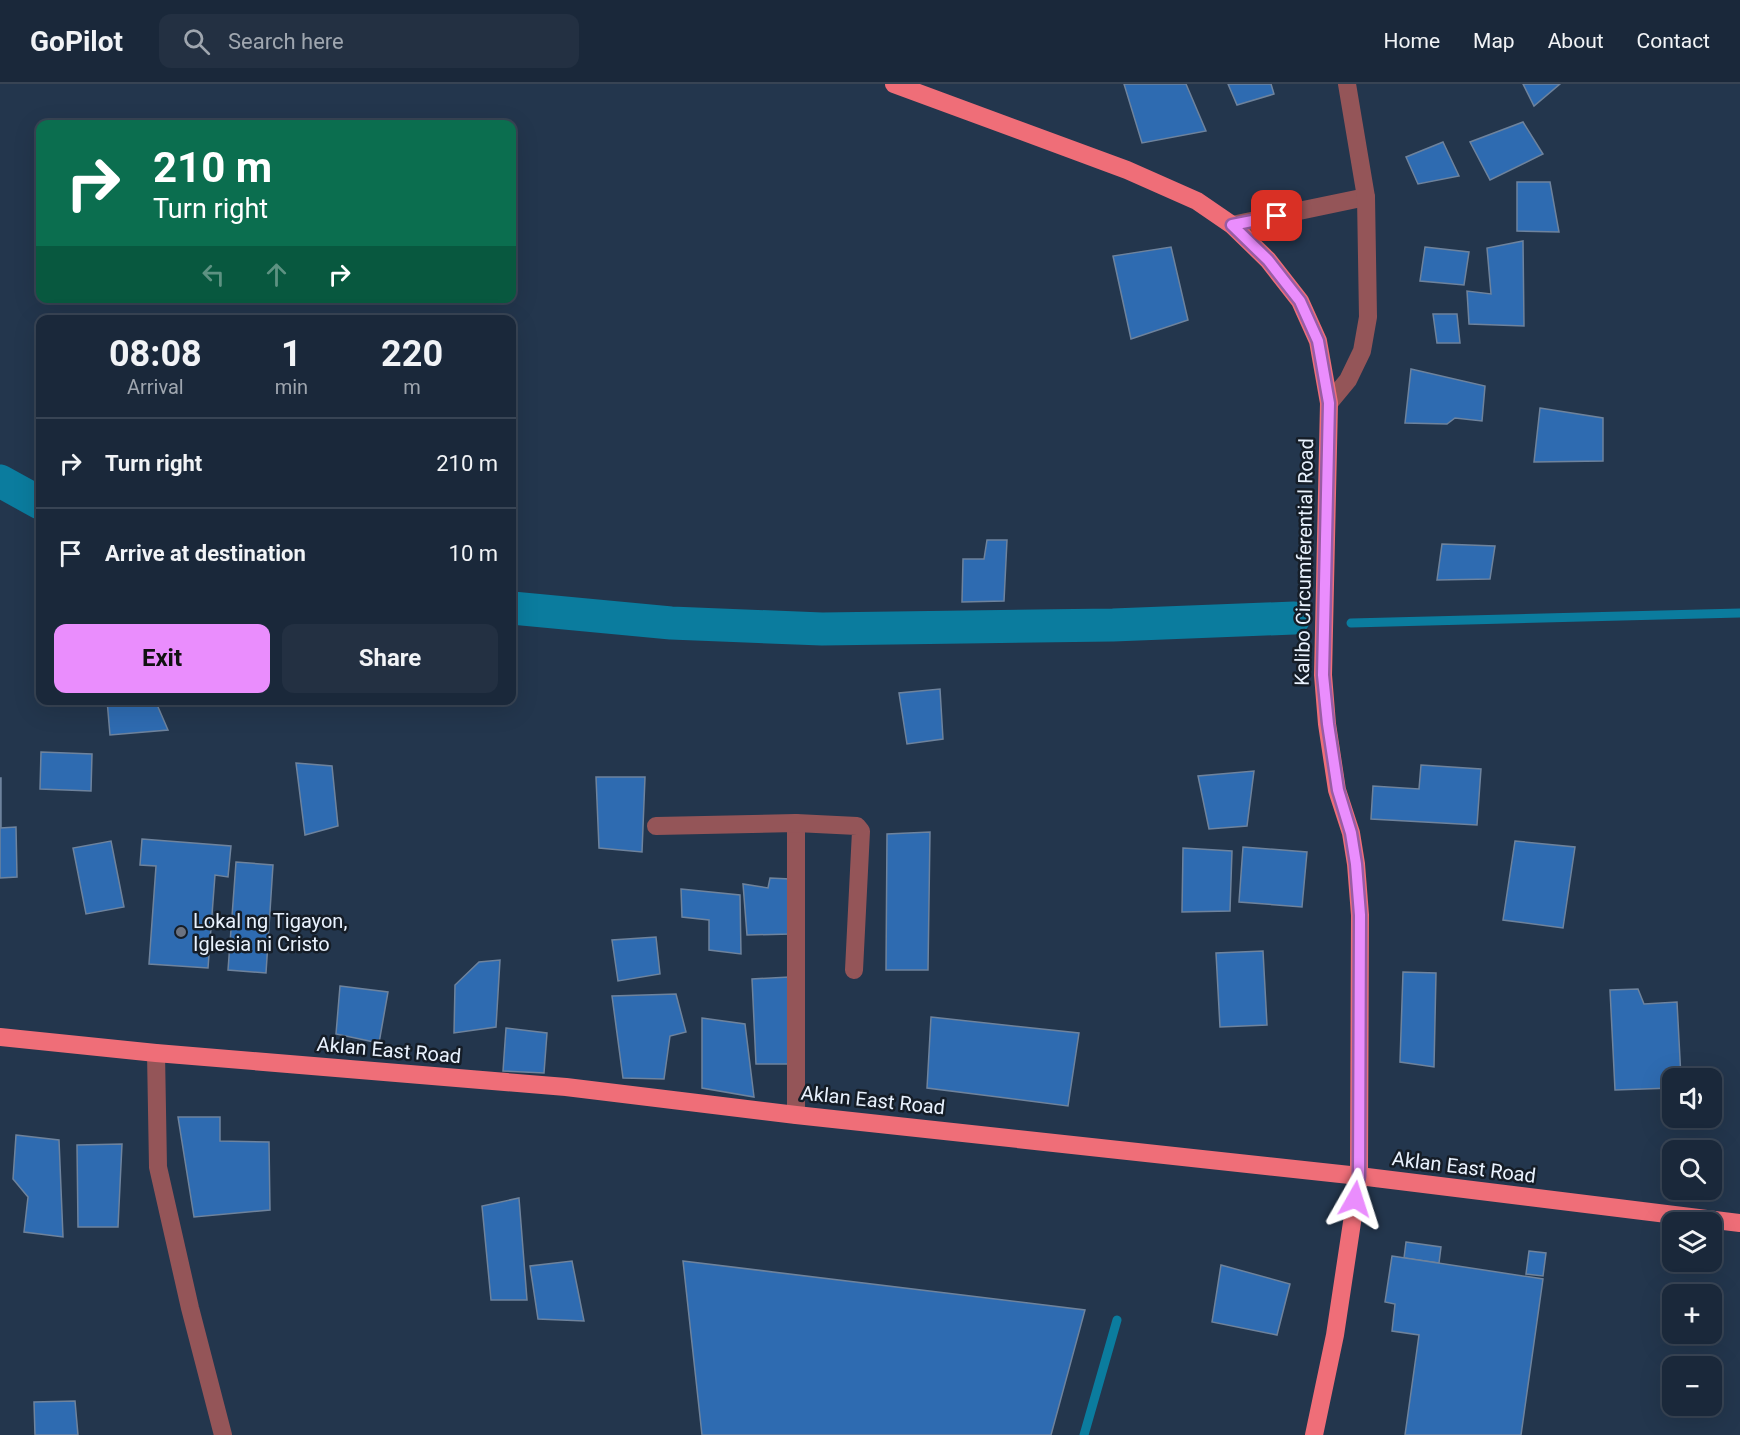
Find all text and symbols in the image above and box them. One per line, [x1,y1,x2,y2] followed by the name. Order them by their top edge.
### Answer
[159,14,579,68] search box
[30,25,123,58] text: GoPilot
[180,25,213,58] icon: search
[228,29,344,54] text: Search here
[1384,29,1440,53] text: Home
[1473,29,1515,53] text: Map
[1548,29,1604,53] text: About
[1637,29,1710,53] text: Contact
[153,143,272,192] text: 210 m
[54,144,132,222] icon: right
[1251,190,1302,241] pin
[153,193,268,225] text: Turn right
[1260,199,1293,232] icon: arrive
[197,258,230,291] icon: left
[260,258,293,291] icon: ahead
[323,258,356,291] icon: right
[109,333,202,375] text: 08:08
[281,333,302,375] text: 1
[381,333,443,375] text: 220
[127,375,184,399] text: Arrival
[275,375,308,399] text: min
[403,375,421,399] text: m
[1290,438,1318,686] street label: Kalibo Circumferential Road
[54,447,87,480] icon: right
[105,451,202,476] text: Turn right
[436,451,498,476] text: 210 m
[54,537,87,570] icon: arrive
[105,541,306,566] text: Arrive at destination
[449,541,498,566] text: 10 m
[54,624,270,693] button: Exit
[282,624,498,693] button: Share
[193,909,347,956] place label: Lokal ng Tigayon, Iglesia ni Cristo
[174,925,188,939] marker: Lokal ng Tigayon, Iglesia ni Cristo
[316,1032,462,1068] street label: Aklan East Road
[1662,1068,1722,1416] map controls
[1662,1068,1722,1128] button: sound
[800,1080,946,1120] street label: Aklan East Road
[1662,1140,1722,1200] button: search
[1391,1146,1537,1188] street label: Aklan East Road
[1323,1167,1387,1231] position arrow
[1662,1212,1722,1272] button: layers
[1662,1284,1722,1344] button: +
[1662,1356,1722,1416] button: −

